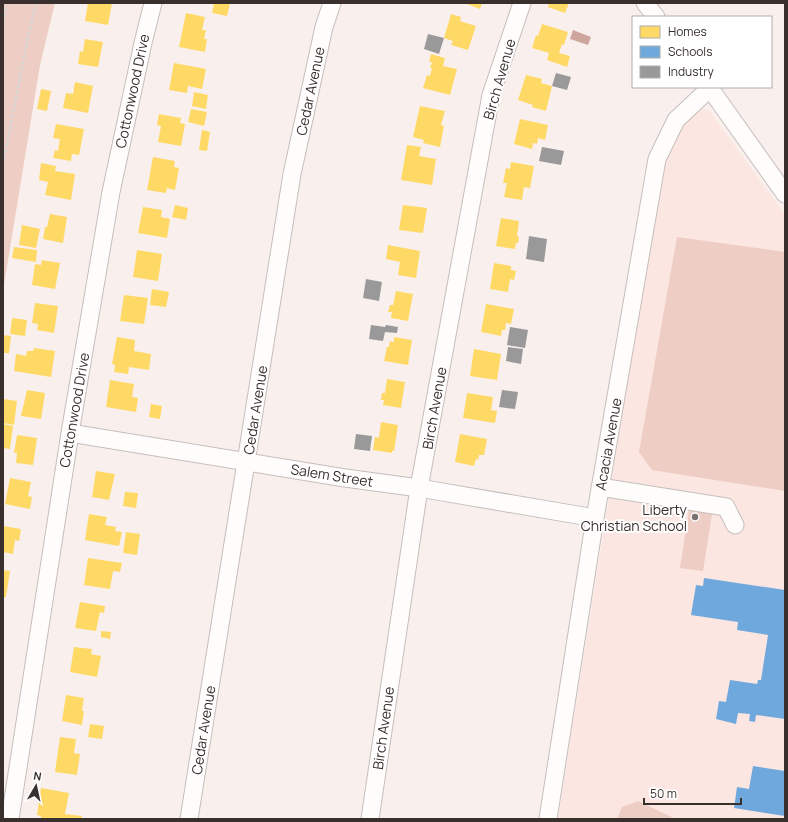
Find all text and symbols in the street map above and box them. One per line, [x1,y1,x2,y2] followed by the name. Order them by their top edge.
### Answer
[632,16,772,88] legend
[668,23,707,40] text: Homes
[111,32,153,150] street label: Cottonwood Drive
[478,36,520,122] street label: Birch Avenue
[668,43,712,60] text: Schools
[291,45,329,137] street label: Cedar Avenue
[668,63,714,80] text: Industry
[55,351,93,469] street label: Cottonwood Drive
[239,364,271,456] street label: Cedar Avenue
[417,365,451,451] street label: Birch Avenue
[591,396,625,492] street label: Acacia Avenue
[289,459,375,491] street label: Salem Street
[581,500,688,535] place label: Liberty Christian School
[690,512,700,522] marker: Liberty Christian School
[187,684,219,776] street label: Cedar Avenue
[368,685,398,771] street label: Birch Avenue
[16,766,56,806] north arrow
[33,768,43,784] text: N
[644,780,741,806] scale bar
[650,785,677,802] text: 50 m

